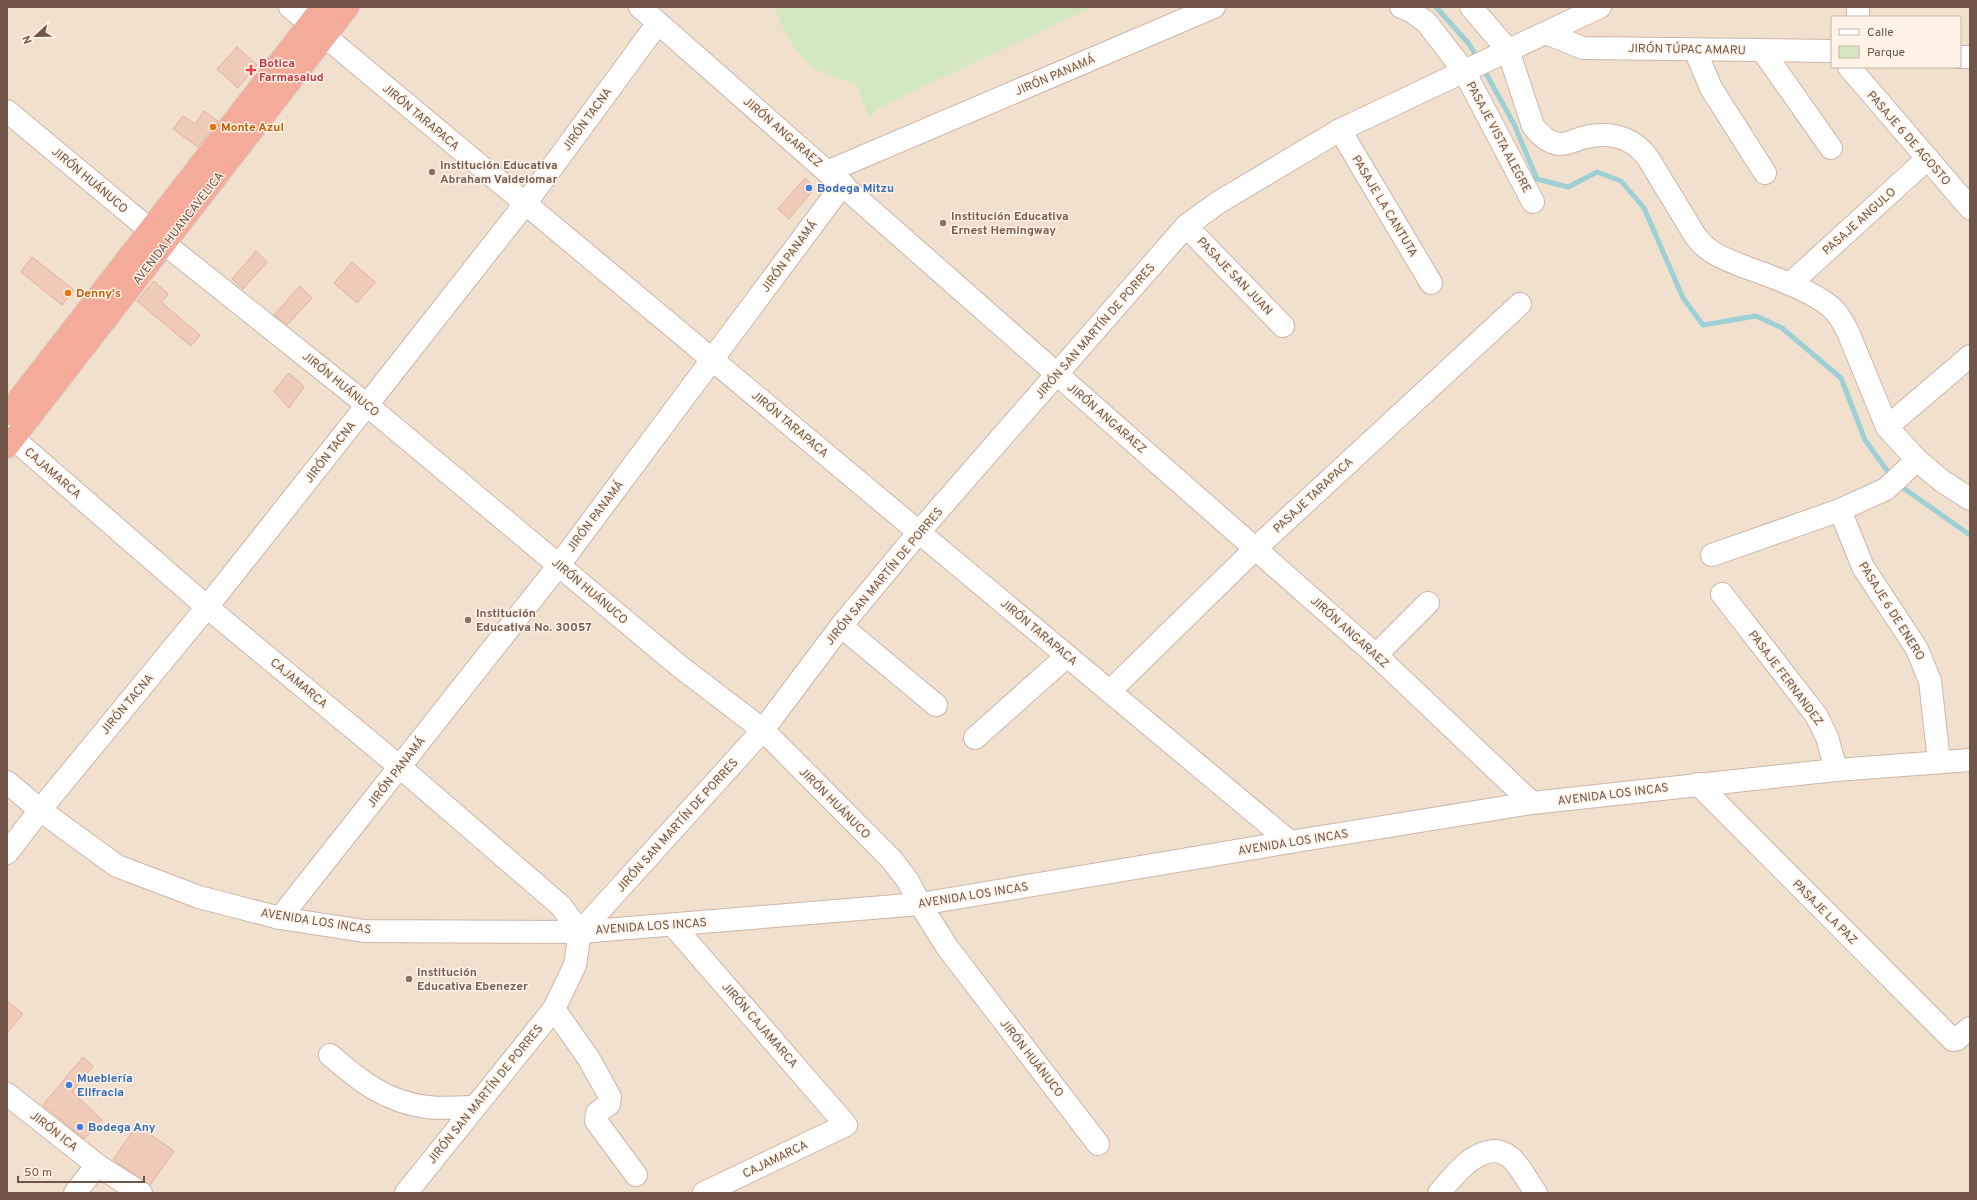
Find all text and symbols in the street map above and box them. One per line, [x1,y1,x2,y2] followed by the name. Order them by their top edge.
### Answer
[16,16,56,56] north arrow
[1831,16,1961,68] legend
[1867,25,1894,41] text: Calle
[20,33,36,46] text: N
[1628,41,1746,59] street label: JIRÓN TÚPAC AMARU
[1867,45,1905,61] text: Parque
[1013,52,1098,100] street label: JIRÓN PANAMÁ
[259,56,324,86] place label: Botica Farmasalud
[246,65,256,75] marker: Botica Farmasalud
[1462,79,1534,196] street label: PASAJE VISTA ALEGRE
[378,81,462,155] street label: JIRÓN TARAPACA
[559,85,616,154] street label: JIRÓN TACNA
[1863,88,1954,189] street label: PASAJE 6 DE AGOSTO
[739,94,825,172] street label: JIRÓN ANGARAEZ
[221,120,284,136] place label: Monte Azul
[208,122,218,132] marker: Monte Azul
[48,144,131,217] street label: JIRÓN HUÁNUCO
[1347,153,1421,260] street label: PASAJE LA CANTUTA
[440,158,558,188] place label: Institución Educativa Abraham Valdelomar
[427,167,437,177] marker: Institución Educativa Abraham Valdelomar
[130,169,228,288] street label: AVENIDA HUANCAVELICA
[817,181,894,197] place label: Bodega Mitzu
[804,183,814,193] marker: Bodega Mitzu
[1819,184,1900,259] street label: PASAJE ANGULO
[951,209,1069,239] place label: Institución Educativa Ernest Hemingway
[758,217,821,296] street label: JIRÓN PANAMÁ
[938,218,948,228] marker: Institución Educativa Ernest Hemingway
[1193,234,1276,319] street label: PASAJE SAN JUAN
[1032,260,1159,403] street label: JIRÓN SAN MARTÍN DE PORRES
[76,286,121,302] place label: Denny's
[63,288,73,298] marker: Denny's
[298,349,382,421] street label: JIRÓN HUÁNUCO
[1063,380,1149,458] street label: JIRÓN ANGARAEZ
[747,388,831,462] street label: JIRÓN TARAPACA
[302,418,360,487] street label: JIRÓN TACNA
[20,445,84,503] street label: CAJAMARCA
[1270,454,1357,537] street label: PASAJE TARAPACA
[564,478,628,556] street label: JIRÓN PANAMÁ
[822,504,947,649] street label: JIRÓN SAN MARTÍN DE PORRES
[548,555,631,628] street label: JIRÓN HUÁNUCO
[1854,559,1928,664] street label: PASAJE 6 DE ENERO
[1307,593,1392,672] street label: JIRÓN ANGARAEZ
[996,596,1080,670] street label: JIRÓN TARAPACA
[476,606,592,636] place label: Institución Educativa No. 30057
[463,615,473,625] marker: Institución Educativa No. 30057
[1744,628,1826,730] street label: PASAJE FERNANDEZ
[266,655,331,713] street label: CAJAMARCA
[98,671,158,738] street label: JIRÓN TACNA
[364,734,429,811] street label: JIRÓN PANAMÁ
[613,755,742,896] street label: JIRÓN SAN MARTÍN DE PORRES
[795,764,874,843] street label: JIRÓN HUÁNUCO
[1557,780,1670,810] street label: AVENIDA LOS INCAS
[1237,826,1350,860] street label: AVENIDA LOS INCAS
[1788,877,1860,949] street label: PASAJE LA PAZ
[917,879,1030,913] street label: AVENIDA LOS INCAS
[259,905,372,939] street label: AVENIDA LOS INCAS
[595,915,707,939] street label: AVENIDA LOS INCAS
[417,965,528,995] place label: Institución Educativa Ebenezer
[404,974,414,984] marker: Institución Educativa Ebenezer
[718,980,801,1072] street label: JIRÓN CAJAMARCA
[996,1016,1067,1101] street label: JIRÓN HUÁNUCO
[424,1022,547,1168] street label: JIRÓN SAN MARTÍN DE PORRES
[77,1071,133,1101] place label: Mueblería Ellfracia
[64,1080,74,1090] marker: Mueblería Ellfracia
[26,1108,81,1156] street label: JIRÓN ICA
[88,1120,156,1136] place label: Bodega Any
[75,1122,85,1132] marker: Bodega Any
[740,1137,811,1183] street label: CAJAMARCA
[18,1158,144,1184] scale bar
[24,1165,52,1181] text: 50 m

